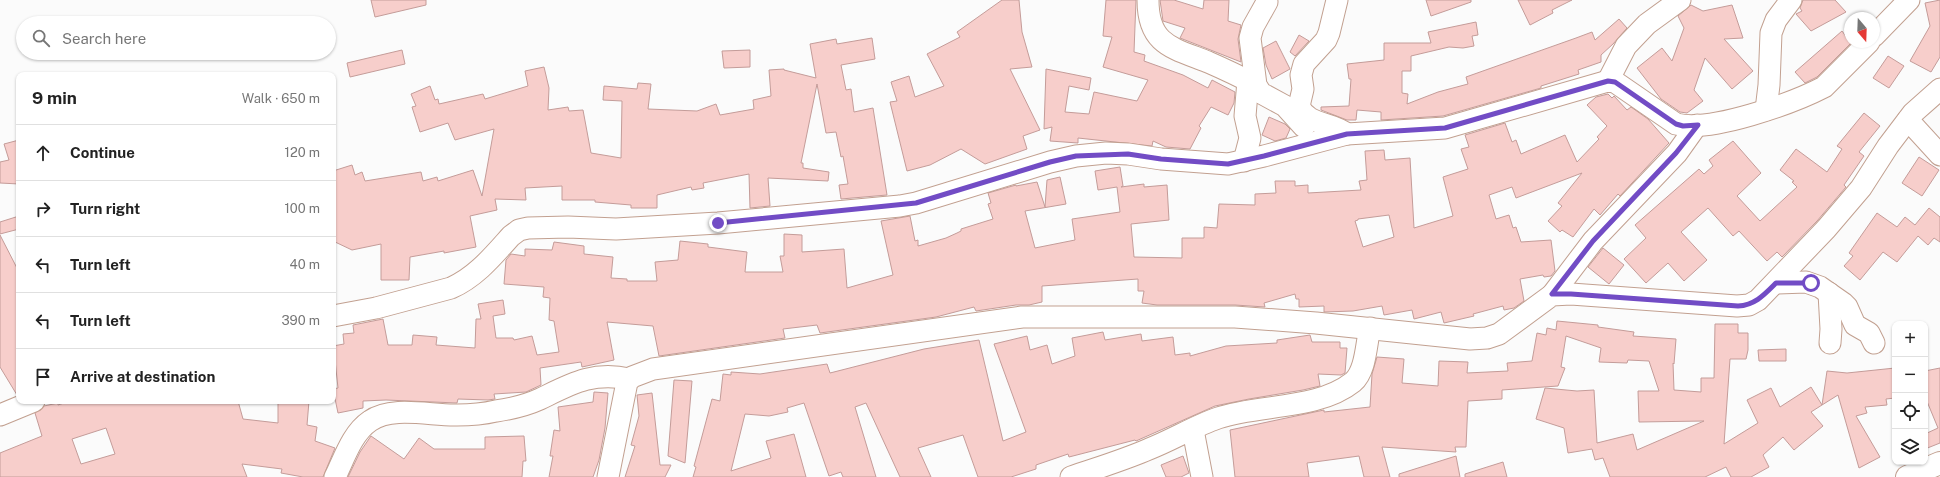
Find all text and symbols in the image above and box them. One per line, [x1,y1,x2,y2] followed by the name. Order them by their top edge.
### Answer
[1844,12,1880,48] north arrow
[16,16,336,60] search box
[30,27,52,49] icon: search
[62,30,146,47] text: Search here
[32,88,77,108] text: 9 min
[242,91,320,106] text: Walk · 650 m
[32,142,54,164] icon: ahead
[70,144,135,161] text: Continue
[285,145,320,160] text: 120 m
[32,198,54,220] icon: right
[70,200,140,217] text: Turn right
[284,201,320,216] text: 100 m
[709,214,727,232] route end
[32,254,54,276] icon: left
[70,256,131,273] text: Turn left
[289,257,320,272] text: 40 m
[1802,274,1820,292] route start
[32,310,54,332] icon: left
[70,312,131,329] text: Turn left
[282,313,320,328] text: 390 m
[1892,321,1928,465] map controls
[1892,321,1928,357] button: +
[1892,357,1928,393] button: −
[32,366,54,388] icon: arrive
[70,368,215,385] text: Arrive at destination
[1892,393,1928,429] button: locate
[1892,429,1928,465] button: layers

